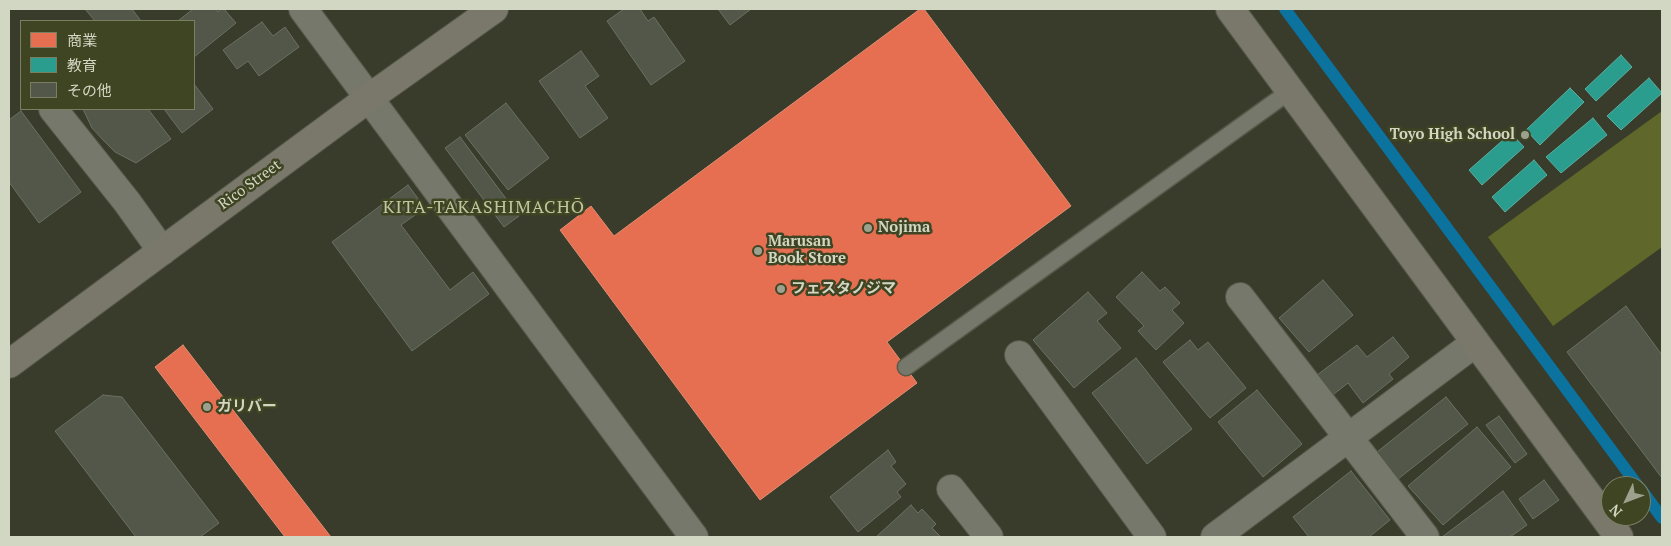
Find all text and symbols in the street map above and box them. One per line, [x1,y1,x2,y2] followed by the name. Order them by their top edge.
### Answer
[20,20,195,110] legend
[67,30,97,50] text: 商業
[67,55,97,75] text: 教育
[67,80,112,100] text: その他
[1390,126,1515,144] place label: Toyo High School
[1519,129,1531,141] marker: Toyo High School
[215,156,285,214] street label: Rico Street
[381,197,587,219] district label: KITA-TAKASHIMACHŌ
[878,219,930,237] place label: Nojima
[862,222,874,234] marker: Nojima
[768,233,846,268] place label: Marusan Book Store
[752,245,764,257] marker: Marusan Book Store
[791,280,896,298] place label: フェスタノジマ
[775,283,787,295] marker: フェスタノジマ
[217,398,277,416] place label: ガリバー
[201,401,213,413] marker: ガリバー
[1601,476,1651,526] north arrow
[1605,501,1626,521] text: N

